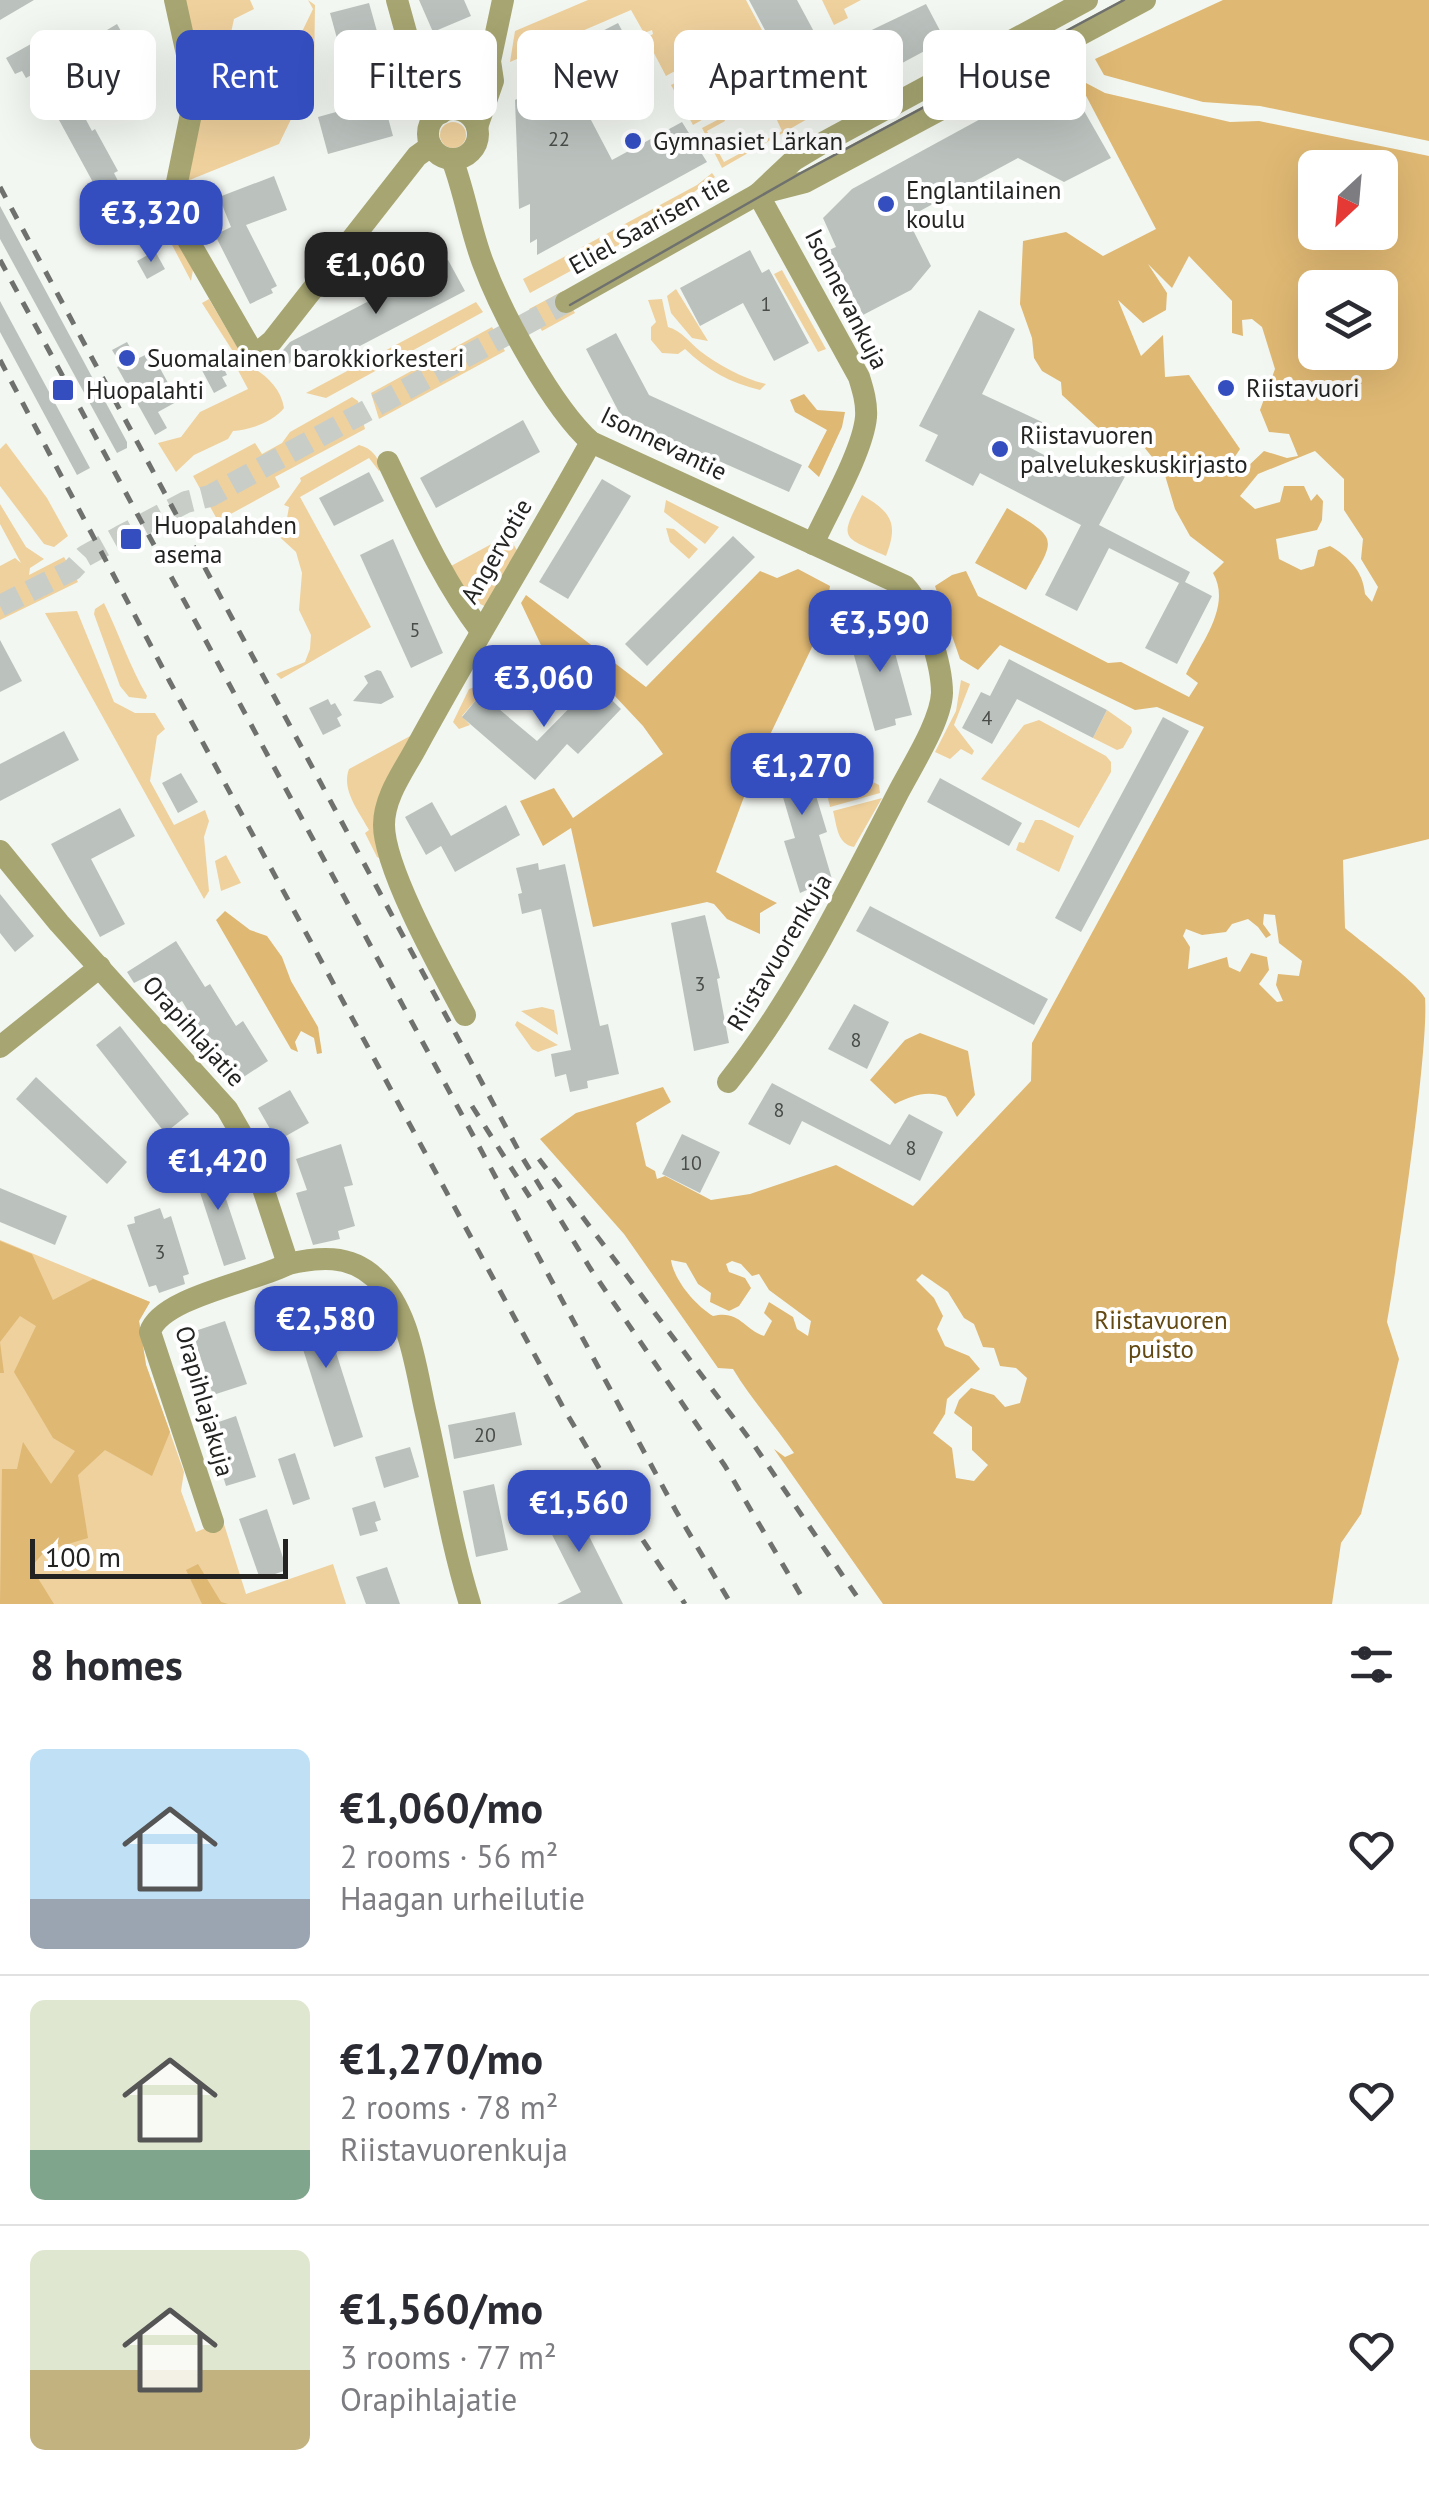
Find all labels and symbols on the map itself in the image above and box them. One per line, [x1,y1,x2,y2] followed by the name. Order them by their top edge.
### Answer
[653,125,843,157] place label: Gymnasiet Lärkan
[548,126,570,152] house number: 22
[622,130,644,152] marker: Gymnasiet Lärkan
[1298,150,1398,250] north arrow
[563,167,735,281] street label: Eliel Saarisen tie
[906,174,1062,235] place label: Englantilainen koulu
[70,180,232,265] pin: €3,320
[875,193,897,215] marker: Englantilainen koulu
[798,223,896,375] street label: Isonnevankuja
[295,232,457,317] pin: €1,060
[761,291,771,317] house number: 1
[147,342,464,374] place label: Suomalainen barokkiorkesteri
[116,347,138,369] marker: Suomalainen barokkiorkesteri
[1246,372,1360,404] place label: Riistavuori
[86,374,204,406] place label: Huopalahti
[50,377,76,403] marker: Huopalahti
[1215,377,1237,399] marker: Riistavuori
[596,399,732,487] street label: Isonnevantie
[1020,419,1248,480] place label: Riistavuoren palvelukeskuskirjasto
[989,438,1011,460] marker: Riistavuoren palvelukeskuskirjasto
[453,493,539,609] street label: Angervotie
[154,509,297,570] place label: Huopalahden asema
[118,526,144,552] marker: Huopalahden asema
[799,590,961,675] pin: €3,590
[410,617,420,643] house number: 5
[463,645,625,730] pin: €3,060
[982,705,993,731] house number: 4
[721,733,883,818] pin: €1,270
[719,867,839,1037] street label: Riistavuorenkuja
[136,969,252,1093] street label: Orapihlajatie
[695,971,705,997] house number: 3
[851,1027,861,1053] house number: 8
[774,1097,784,1123] house number: 8
[137,1128,299,1213] pin: €1,420
[906,1135,916,1161] house number: 8
[680,1150,702,1176] house number: 10
[155,1239,165,1265] house number: 3
[245,1286,407,1371] pin: €2,580
[1094,1304,1228,1365] park label: Riistavuoren puisto
[168,1322,242,1480] street label: Orapihlajakuja
[474,1422,496,1448] house number: 20
[498,1470,660,1555] pin: €1,560
[30,1534,288,1578] scale bar

